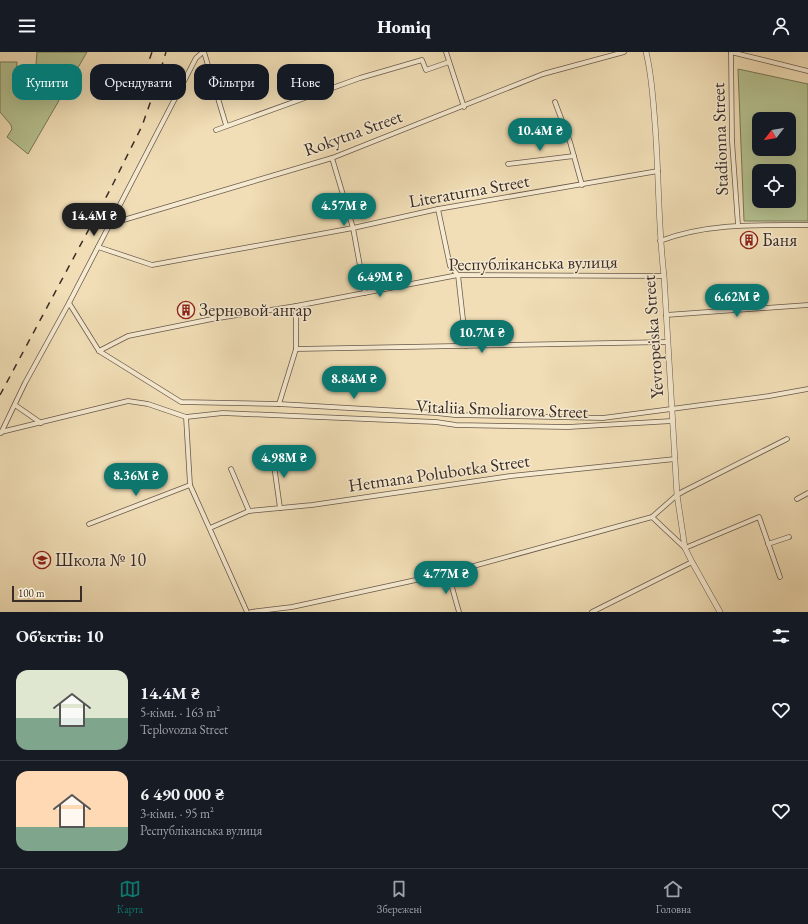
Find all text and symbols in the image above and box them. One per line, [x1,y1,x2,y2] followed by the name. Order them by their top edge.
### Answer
[16,15,38,37] icon: menu
[377,15,431,38] text: Homiq
[770,15,792,37] icon: person
[12,64,82,100] chip: Купити
[90,64,186,100] chip: Орендувати
[194,64,269,100] chip: Фільтри
[277,64,334,100] chip: Нове
[706,82,733,196] street label: Stadionna Street
[300,104,406,161] street label: Rokytna Street
[752,112,796,156] north arrow
[752,112,796,208] map controls
[503,118,577,152] pin: 10.4M ₴
[517,122,563,139] text: 10.4M ₴
[752,164,796,208] button: locate
[407,169,531,212] street label: Literaturna Street
[307,193,381,227] pin: 4.57M ₴
[321,197,367,214] text: 4.57M ₴
[57,203,131,237] pin: 14.4M ₴
[71,207,117,224] text: 14.4M ₴
[762,228,797,251] place label: Баня
[739,230,759,250] building icon: Баня
[448,250,618,275] street label: Республіканська вулиця
[343,264,417,298] pin: 6.49M ₴
[357,268,403,285] text: 6.49M ₴
[637,274,668,400] street label: Yevropeiska Street
[700,284,774,318] pin: 6.62M ₴
[714,288,760,305] text: 6.62M ₴
[199,298,312,321] place label: Зерновой ангар
[176,300,196,320] building icon: Зерновой ангар
[445,320,519,354] pin: 10.7M ₴
[459,324,505,341] text: 10.7M ₴
[317,366,391,400] pin: 8.84M ₴
[331,370,377,387] text: 8.84M ₴
[415,394,589,423] street label: Vitaliia Smoliarova Street
[247,445,321,479] pin: 4.98M ₴
[347,448,531,497] street label: Hetmana Polubotka Street
[261,449,307,466] text: 4.98M ₴
[99,463,173,497] pin: 8.36M ₴
[113,467,159,484] text: 8.36M ₴
[55,548,147,571] place label: Школа № 10
[32,550,52,570] school or university icon: Школа № 10
[409,561,483,595] pin: 4.77M ₴
[423,565,469,582] text: 4.77M ₴
[12,584,82,603] scale bar
[18,586,45,600] text: 100 m
[16,625,104,647] text: Об’єктів: 10
[770,625,792,647] icon: filters
[140,682,200,704] text: 14.4M ₴
[48,686,96,734] icon: home
[770,699,792,721] icon: heart
[140,704,220,721] text: 5-кімн. · 163 m²
[140,721,228,738] text: Teplovozna Street
[140,783,224,805] text: 6 490 000 ₴
[48,787,96,835] icon: home
[770,800,792,822] icon: heart
[140,805,214,822] text: 3-кімн. · 95 m²
[140,822,262,839] text: Республіканська вулиця
[117,878,143,916] tab: Карта
[377,878,422,916] tab: Збережені
[656,878,691,916] tab: Головна

